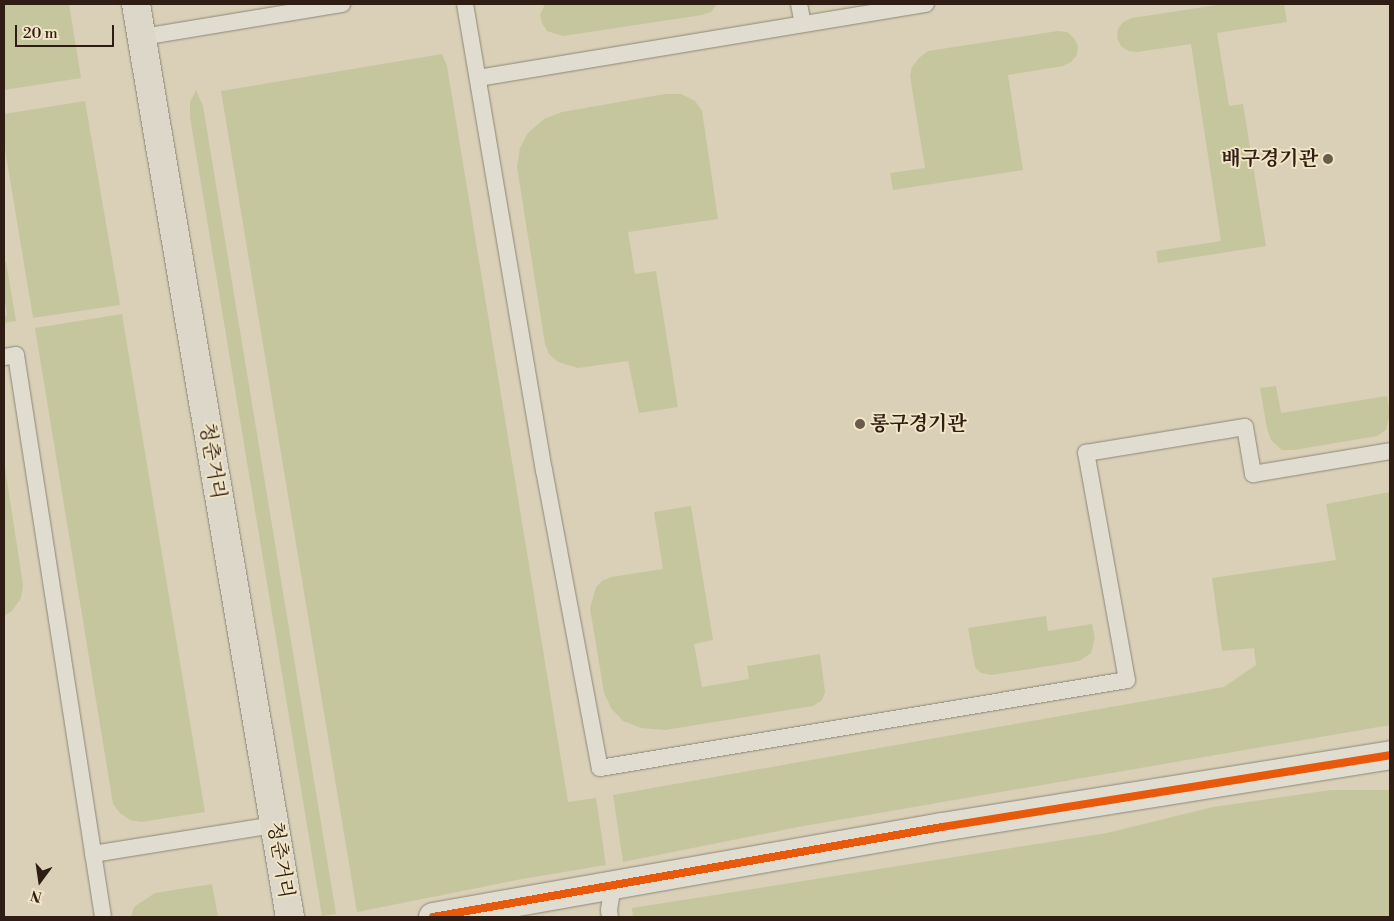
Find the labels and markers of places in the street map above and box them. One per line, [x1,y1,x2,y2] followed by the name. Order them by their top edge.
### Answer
[1221,147,1318,171] place label: 배구경기관
[1322,153,1334,165] marker: 배구경기관
[870,412,967,436] place label: 롱구경기관
[854,418,866,430] marker: 롱구경기관

